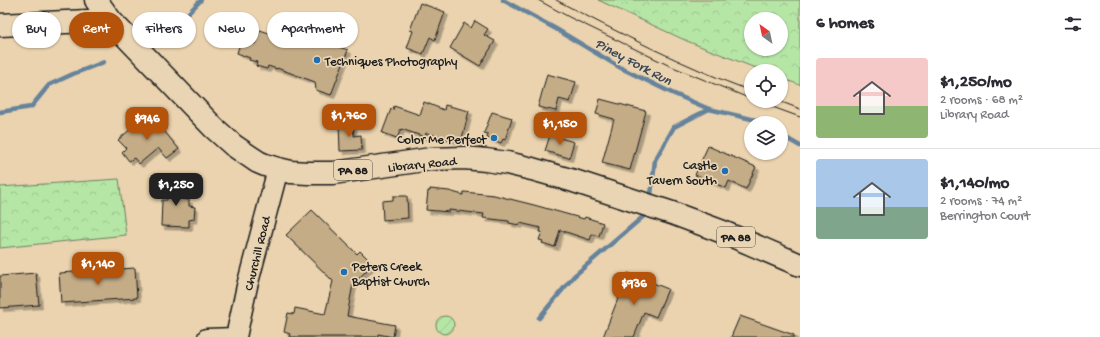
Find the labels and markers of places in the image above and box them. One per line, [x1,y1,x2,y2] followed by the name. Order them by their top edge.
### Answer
[312,55,322,65] marker: Techniques Photography
[324,55,458,70] place label: Techniques Photography
[316,104,382,138] pin: $1,760
[123,107,171,141] pin: $946
[527,112,593,146] pin: $1,150
[397,133,488,148] place label: Color Me Perfect
[489,133,499,143] marker: Color Me Perfect
[646,159,717,189] place label: Castle Tavern South
[720,166,730,176] marker: Castle Tavern South
[143,173,209,207] pin: $1,250
[65,252,131,286] pin: $1,140
[351,260,430,290] place label: Peters Creek Baptist Church
[339,267,349,277] marker: Peters Creek Baptist Church
[610,272,658,306] pin: $936

